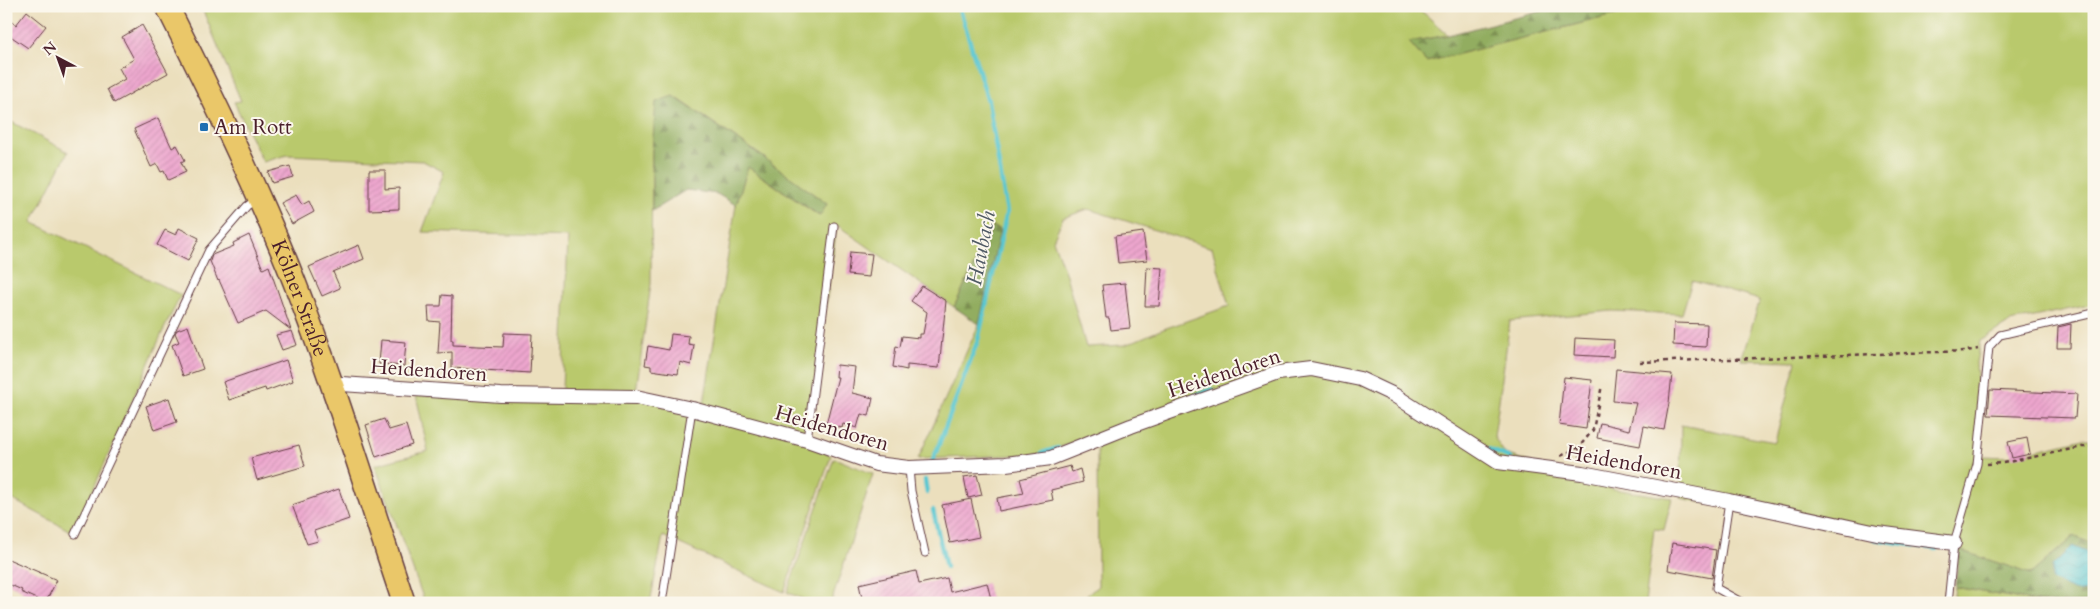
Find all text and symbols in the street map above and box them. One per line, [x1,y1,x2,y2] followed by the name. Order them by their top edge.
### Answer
[32,32,82,82] north arrow
[39,37,61,60] text: N
[214,113,292,142] place label: Am Rott
[198,121,210,133] marker: Am Rott
[959,208,1003,288] water label: Haubach
[264,235,335,361] street label: Kölner Straße
[1164,342,1284,405] street label: Heidendoren
[369,352,489,389] street label: Heidendoren
[771,398,892,459] street label: Heidendoren
[1564,438,1684,487] street label: Heidendoren

